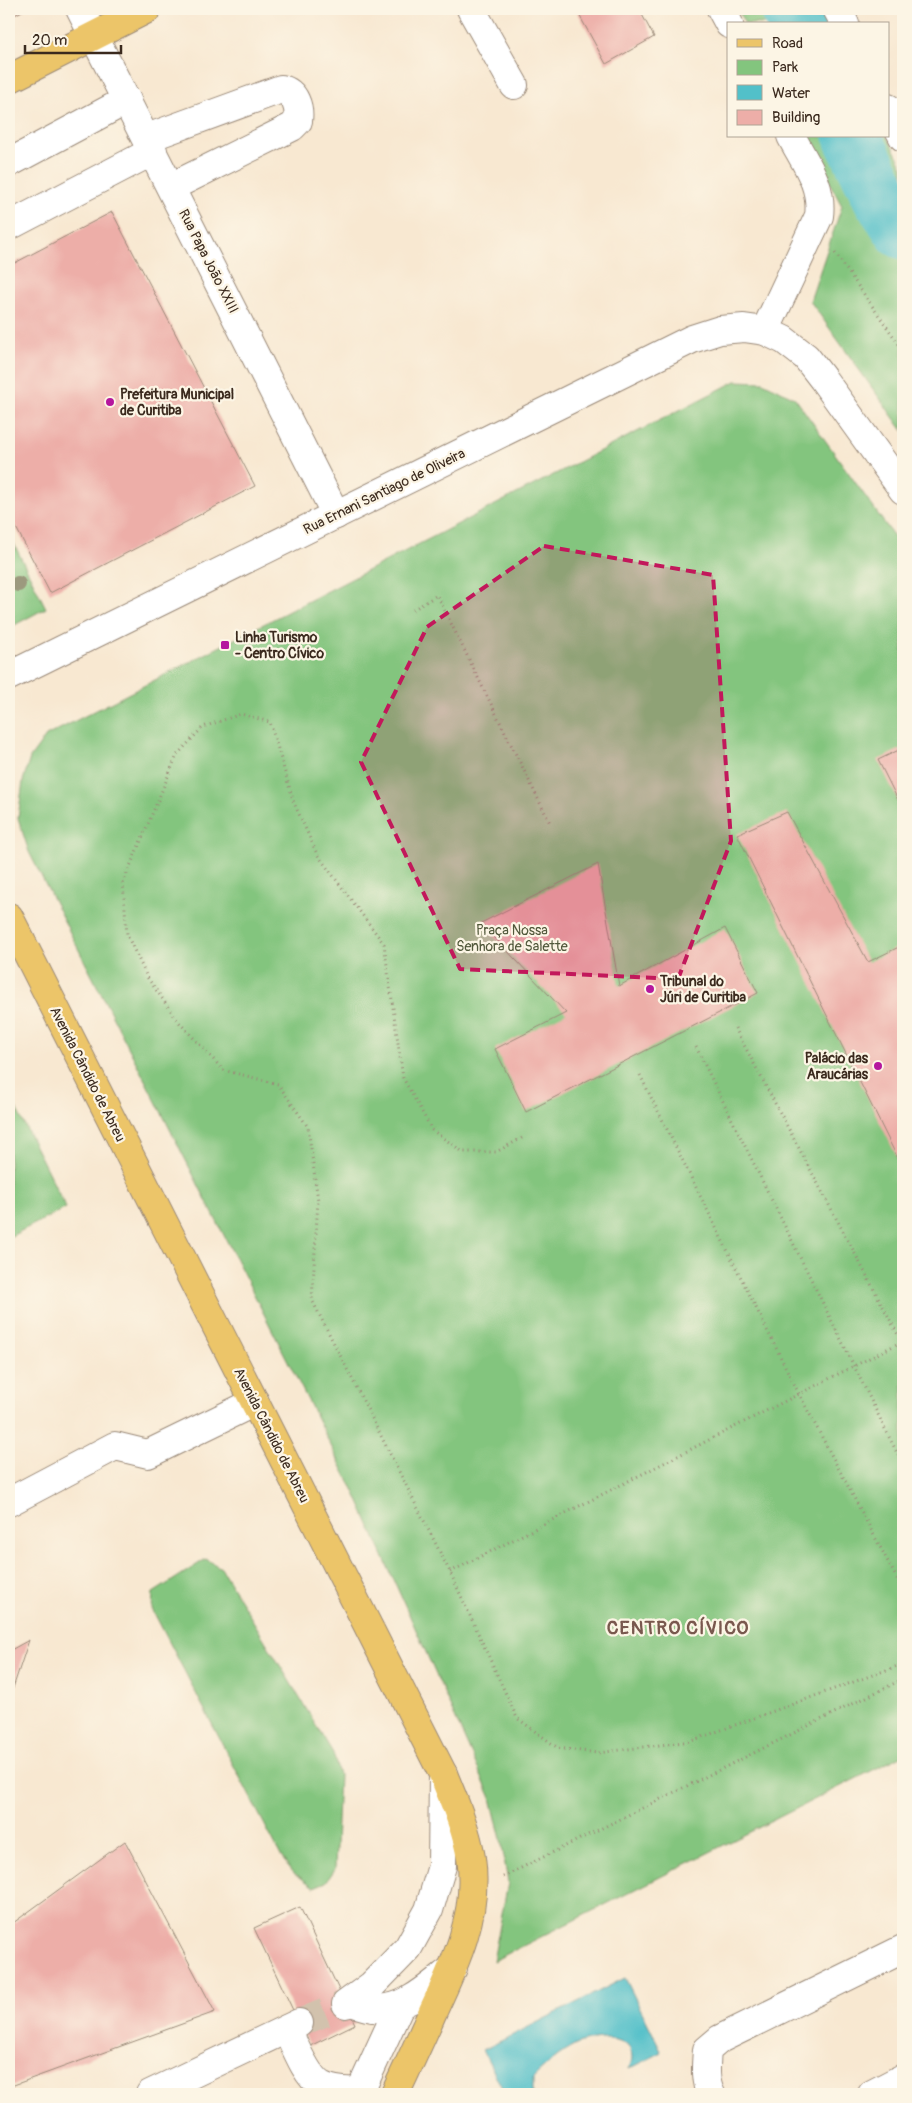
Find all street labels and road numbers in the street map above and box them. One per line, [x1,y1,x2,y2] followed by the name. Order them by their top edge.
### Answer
[175,206,242,316] street label: Rua Papa João XXIII
[301,445,468,538] street label: Rua Ernani Santiago de Oliveira
[46,1004,129,1145] street label: Avenida Cândido de Abreu
[230,1365,313,1506] street label: Avenida Cândido de Abreu

